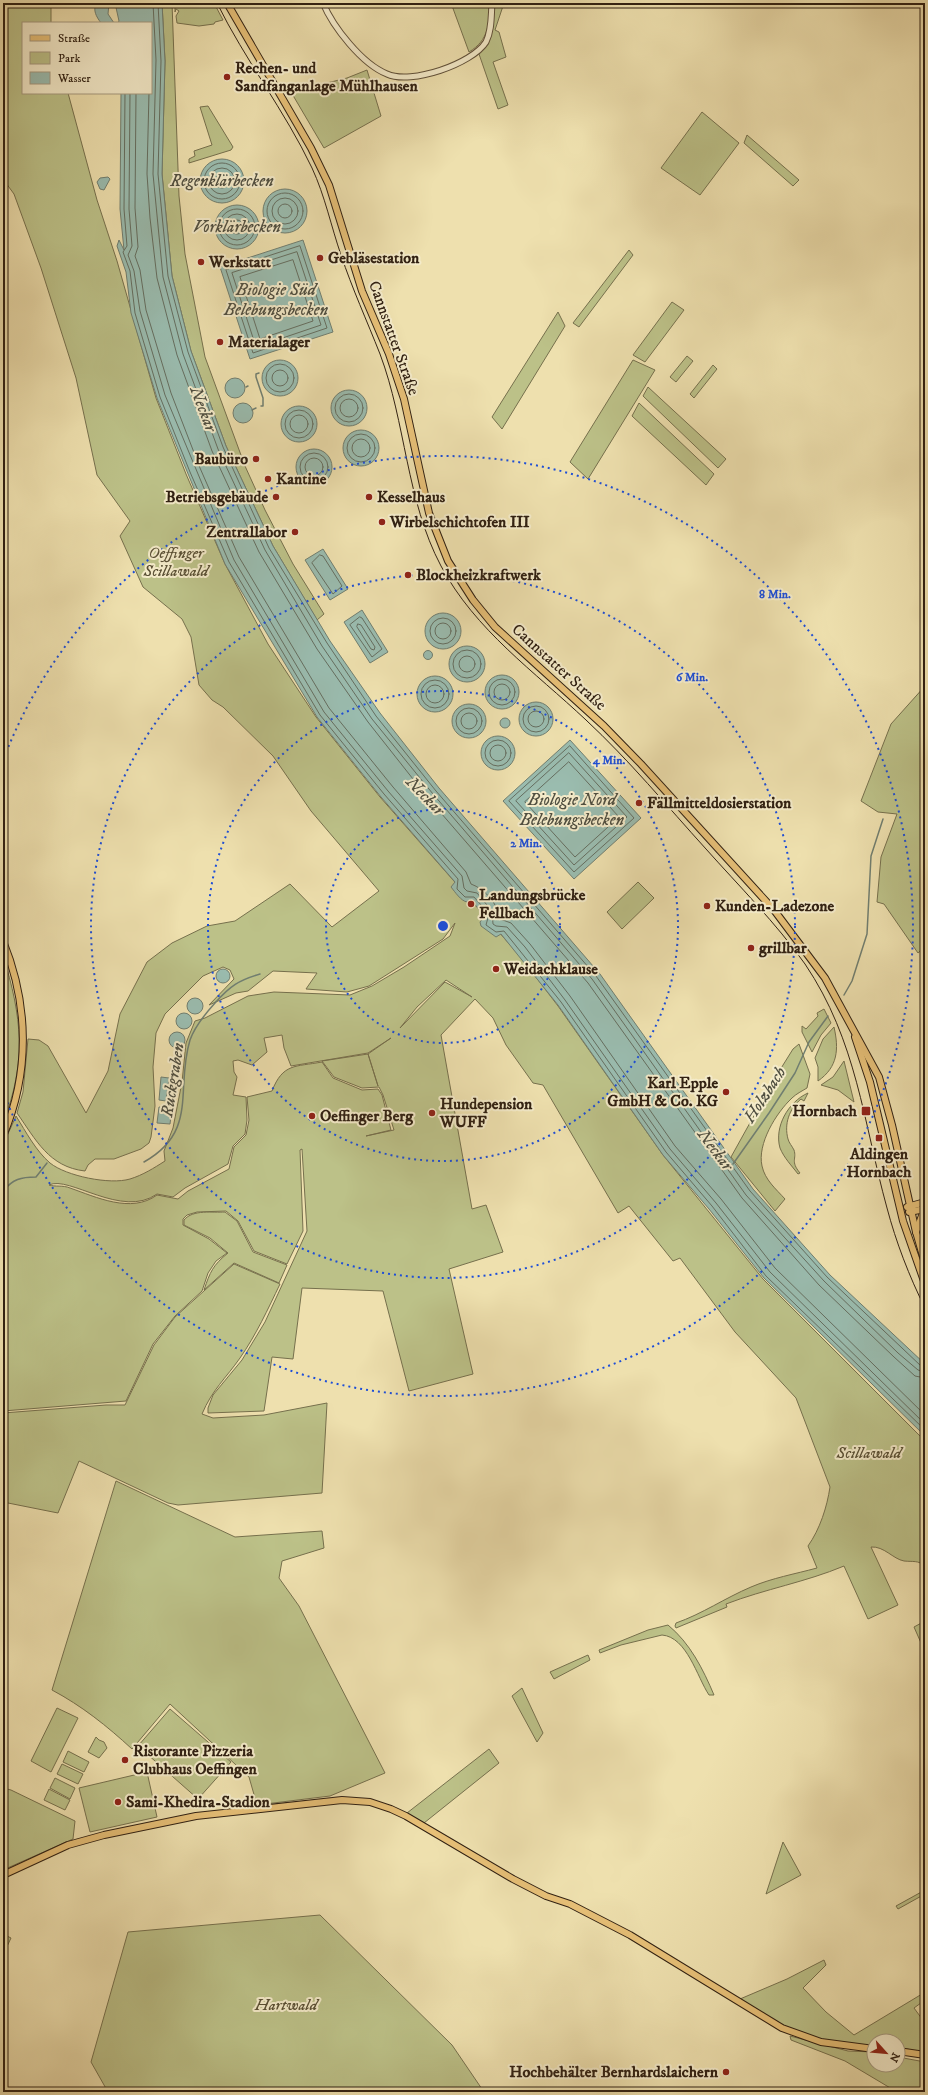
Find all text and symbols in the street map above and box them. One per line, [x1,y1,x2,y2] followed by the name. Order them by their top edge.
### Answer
[22,22,152,94] legend
[58,31,90,46] text: Straße
[58,51,80,66] text: Park
[235,58,418,96] place label: Rechen- und Sandfanganlage Mühlhausen
[57,71,91,86] text: Wasser
[222,72,232,82] marker: Rechen- und Sandfanganlage Mühlhausen
[169,170,274,192] water label: Regenklärbecken
[193,216,281,238] water label: Vorklärbecken
[328,248,420,268] place label: Gebläsestation
[208,252,272,272] place label: Werkstatt
[315,253,325,263] marker: Gebläsestation
[196,257,206,267] marker: Werkstatt
[364,278,424,398] street label: Cannstatter Straße
[223,279,328,321] water label: Biologie Süd Belebungsbecken
[228,332,311,352] place label: Materialager
[215,337,225,347] marker: Materialager
[184,382,222,437] water label: Neckar
[194,449,248,469] place label: Baubüro
[251,454,261,464] marker: Baubüro
[276,469,327,489] place label: Kantine
[263,474,273,484] marker: Kantine
[166,487,268,507] place label: Betriebsgebäude
[377,487,446,507] place label: Kesselhaus
[271,492,281,502] marker: Betriebsgebäude
[364,492,374,502] marker: Kesselhaus
[389,512,530,532] place label: Wirbelschichtofen III
[377,517,387,527] marker: Wirbelschichtofen III
[206,522,288,542] place label: Zentrallabor
[290,527,300,537] marker: Zentrallabor
[143,543,211,581] park label: Oeffinger Scillawald
[416,565,542,585] place label: Blockheizkraftwerk
[403,570,413,580] marker: Blockheizkraftwerk
[759,587,791,602] text: 8 Min.
[508,619,611,715] street label: Cannstatter Straße
[676,670,708,685] text: 6 Min.
[592,753,625,768] text: 4 Min.
[400,771,451,822] water label: Neckar
[519,789,624,831] water label: Biologie Nord Belebungsbecken
[647,793,792,813] place label: Fällmitteldosierstation
[634,798,644,808] marker: Fällmitteldosierstation
[510,836,542,851] text: 2 Min.
[479,885,586,923] place label: Landungsbrücke Fellbach
[715,896,835,916] place label: Kunden-Ladezone
[466,899,476,909] marker: Landungsbrücke Fellbach
[702,901,712,911] marker: Kunden-Ladezone
[436,919,450,933] centre of rings
[758,938,808,958] place label: grillbar
[746,943,756,953] marker: grillbar
[503,959,598,979] place label: Weidachklause
[491,964,501,974] marker: Weidachklause
[156,1041,190,1120] water label: Ruckgraben
[738,1062,791,1128] water label: Holzbach
[607,1073,719,1111] place label: Karl Epple GmbH & Co. KG
[721,1087,731,1097] marker: Karl Epple GmbH & Co. KG
[439,1094,533,1132] place label: Hundepension WUFF
[792,1101,858,1121] place label: Hornbach
[860,1105,872,1117] marker: Hornbach
[320,1106,414,1126] place label: Oeffinger Berg
[427,1108,437,1118] marker: Hundepension WUFF
[307,1111,317,1121] marker: Oeffinger Berg
[692,1124,739,1177] water label: Neckar
[874,1133,884,1143] marker: Aldingen Hornbach
[847,1144,912,1182] place label: Aldingen Hornbach
[836,1443,904,1463] park label: Scillawald
[133,1741,257,1779] place label: Ristorante Pizzeria Clubhaus Oeffingen
[120,1755,130,1765] marker: Ristorante Pizzeria Clubhaus Oeffingen
[126,1792,271,1812] place label: Sami-Khedira-Stadion
[113,1797,123,1807] marker: Sami-Khedira-Stadion
[254,1995,320,2015] park label: Hartwald
[866,2033,906,2073] north arrow
[886,2050,902,2064] text: N
[509,2062,719,2082] place label: Hochbehälter Bernhardslaichern
[721,2067,731,2077] marker: Hochbehälter Bernhardslaichern

